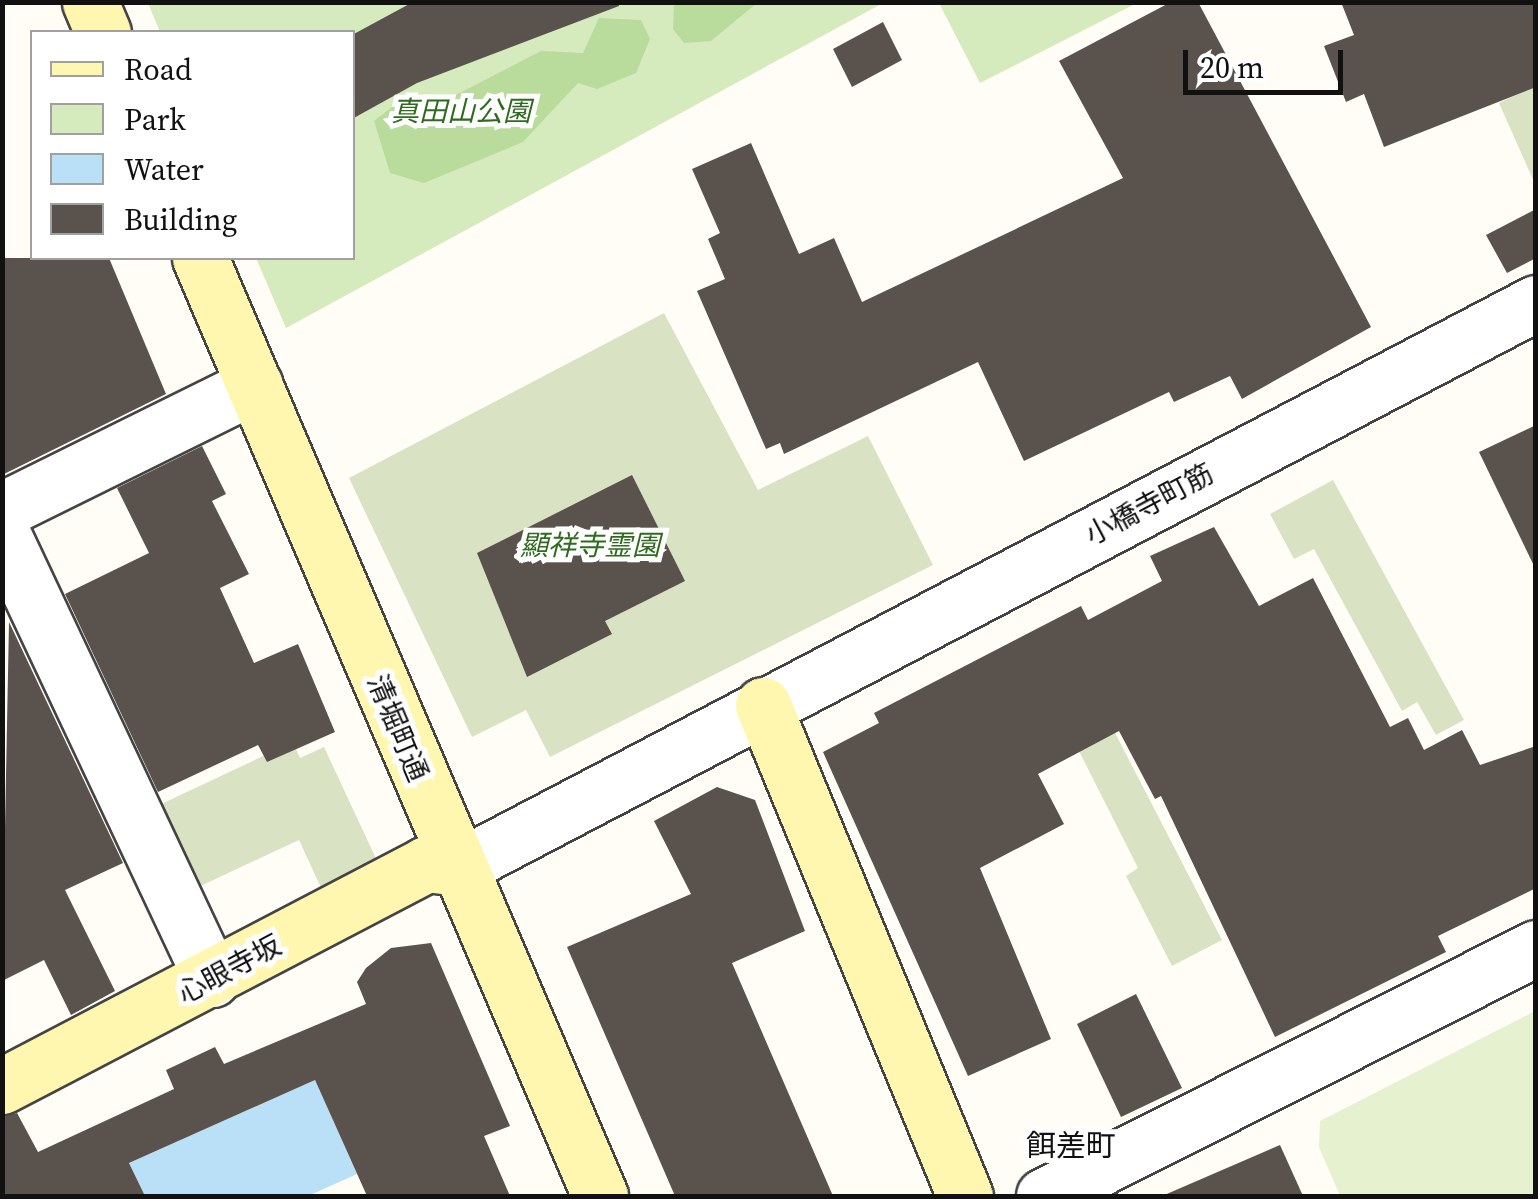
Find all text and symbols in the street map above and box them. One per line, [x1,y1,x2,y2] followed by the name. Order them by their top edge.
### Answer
[30,30,355,260] legend
[1188,30,1348,92] scale bar
[1200,47,1264,88] text: 20 m
[124,49,192,90] text: Road
[391,94,531,128] park label: 真田山公園
[124,99,186,140] text: Park
[124,149,204,190] text: Water
[124,199,237,240] text: Building
[1079,456,1219,552] street label: 小橋寺町筋
[520,528,660,562] park label: 顯祥寺霊園
[361,670,435,786] street label: 清堀町通
[172,928,286,1010] street label: 心眼寺坂
[1026,1128,1116,1164] district label: 餌差町

